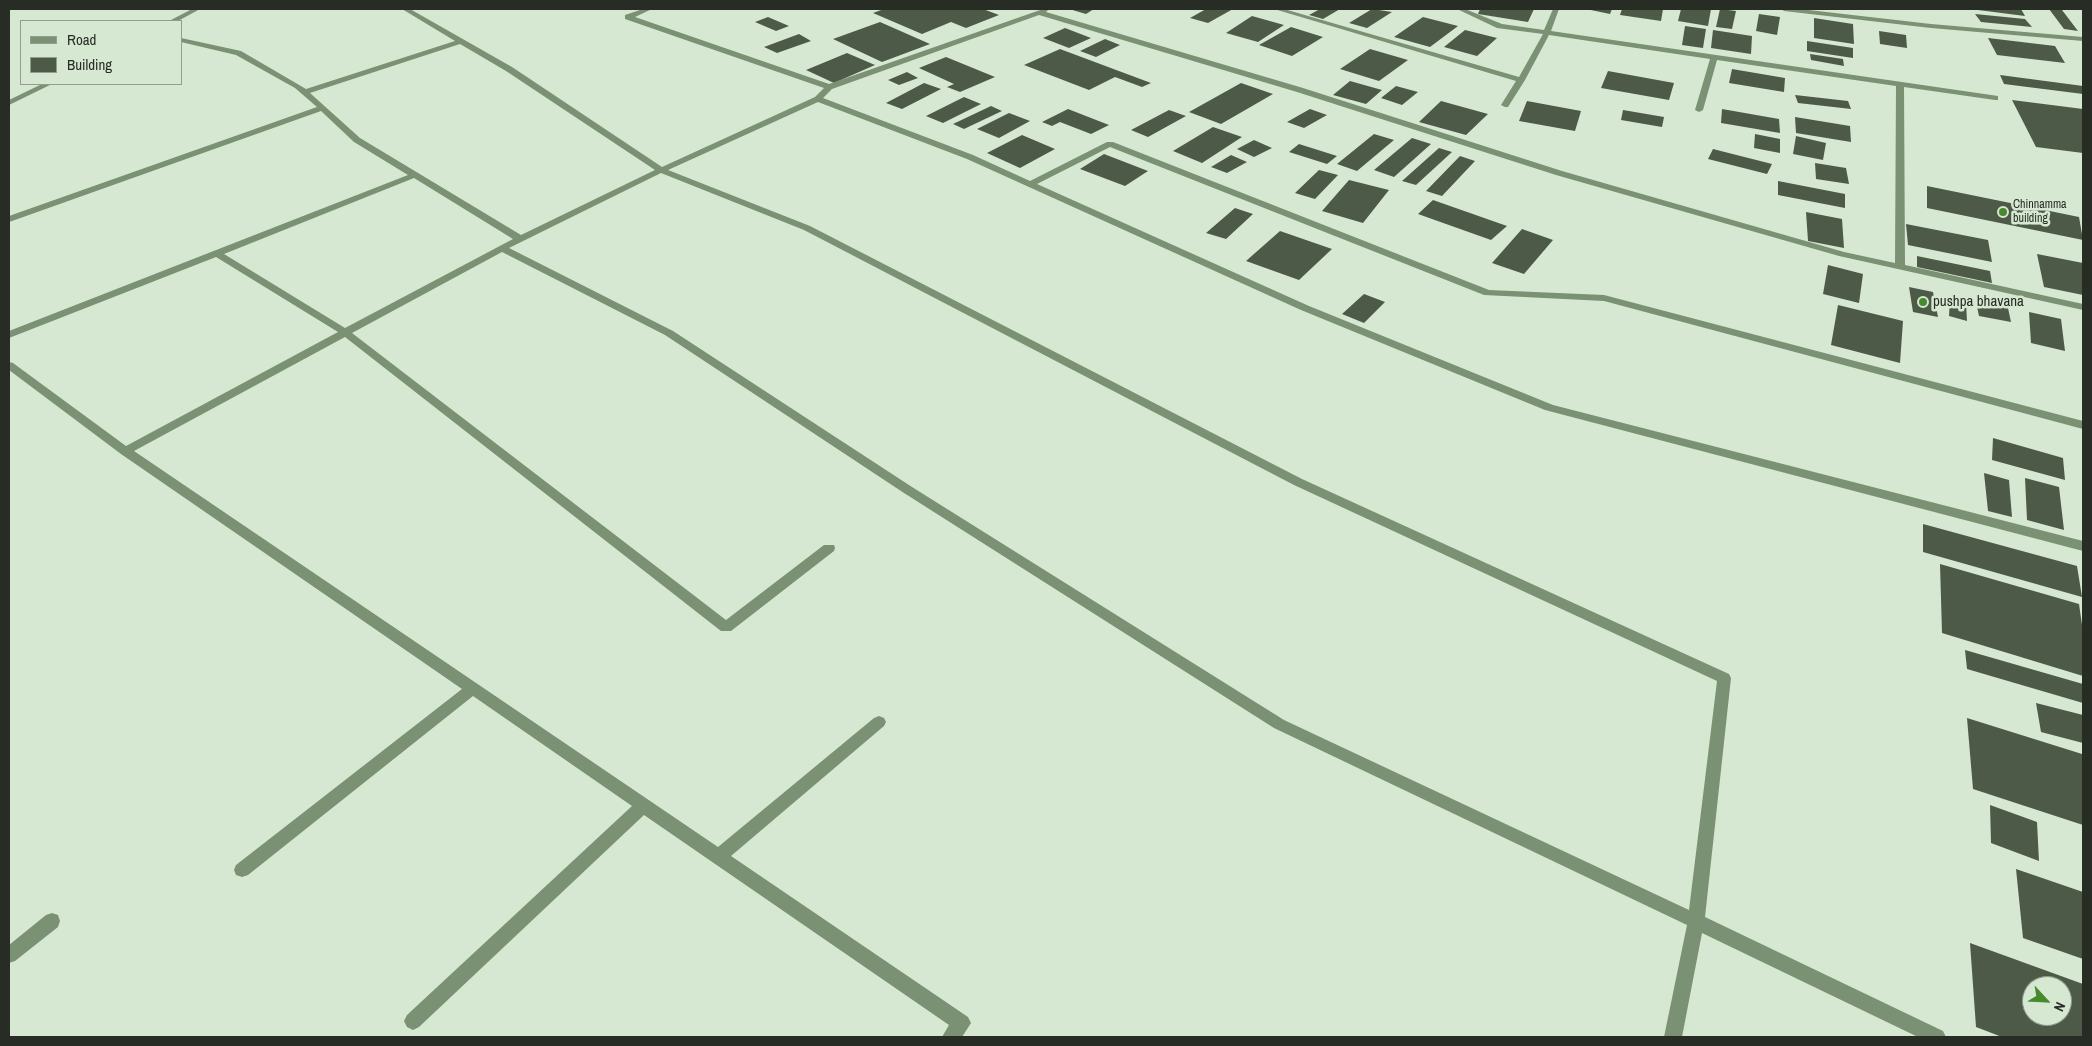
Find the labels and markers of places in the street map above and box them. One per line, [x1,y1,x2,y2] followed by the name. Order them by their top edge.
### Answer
[2013,198,2067,226] place label: Chinnamma building
[1997,206,2009,218] marker: Chinnamma building
[1933,293,2024,311] place label: pushpa bhavana
[1917,296,1929,308] marker: pushpa bhavana

